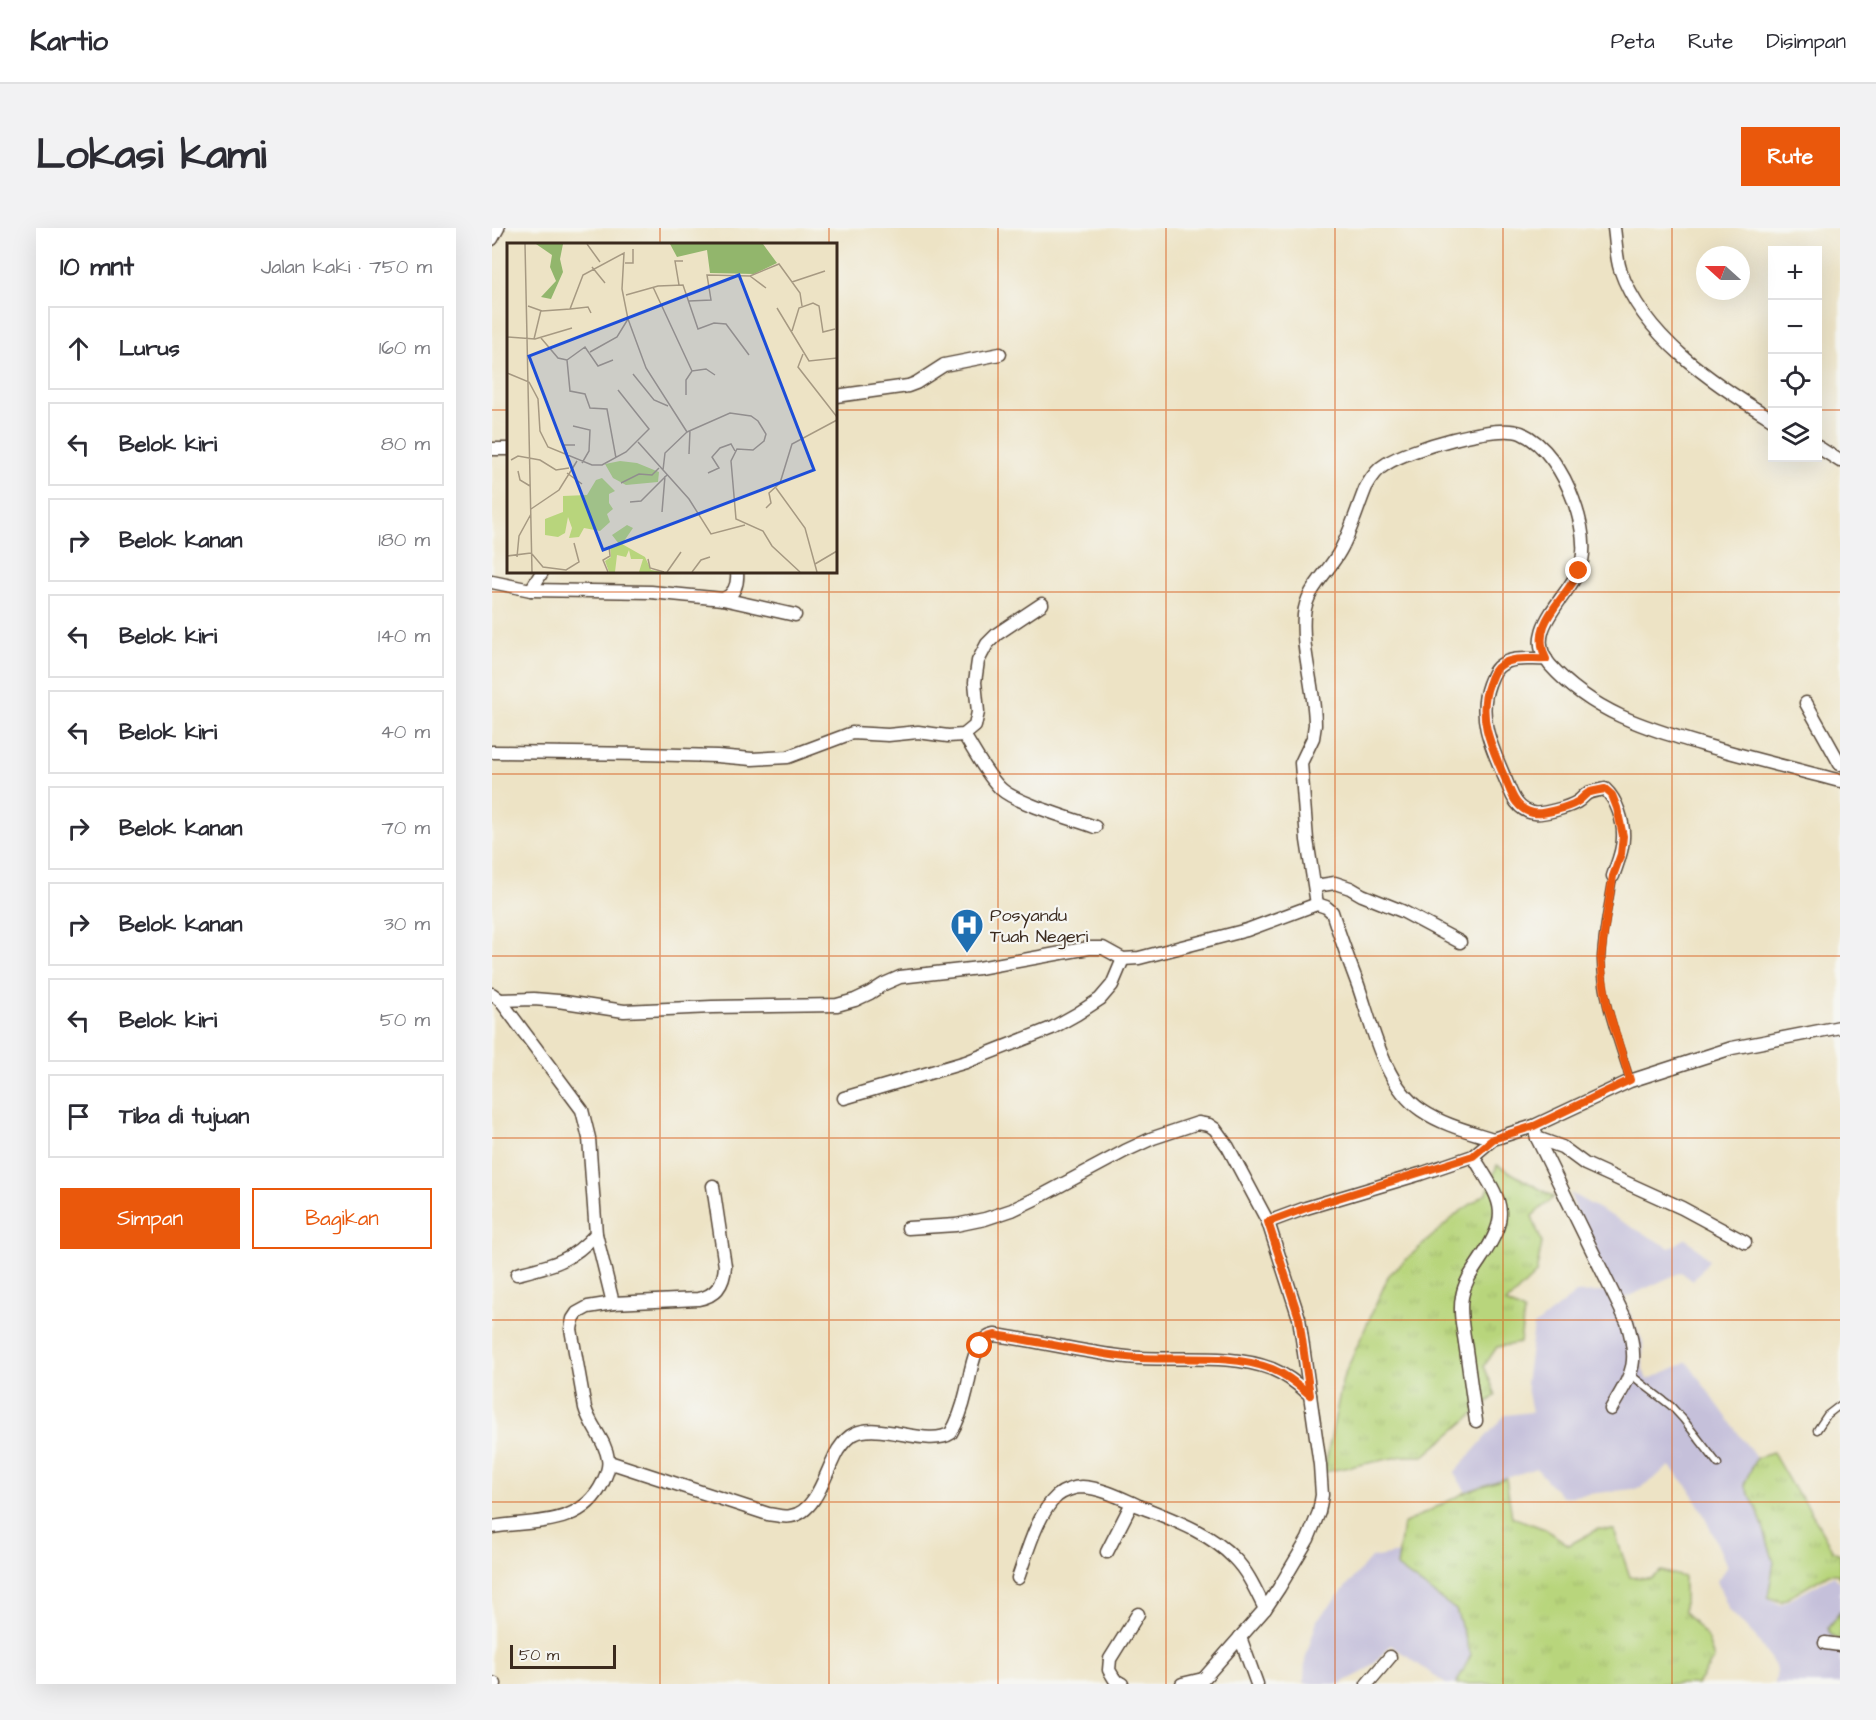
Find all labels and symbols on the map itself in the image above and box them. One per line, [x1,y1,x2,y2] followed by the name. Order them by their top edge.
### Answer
[507,243,837,573] inset map
[1696,246,1750,300] north arrow
[1565,557,1591,583] route end
[990,903,1089,950] place label: Posyandu Tuah Negeri
[949,907,985,954] hospital icon: Posyandu Tuah Negeri
[966,1332,992,1358] route start
[510,1642,616,1670] scale bar

